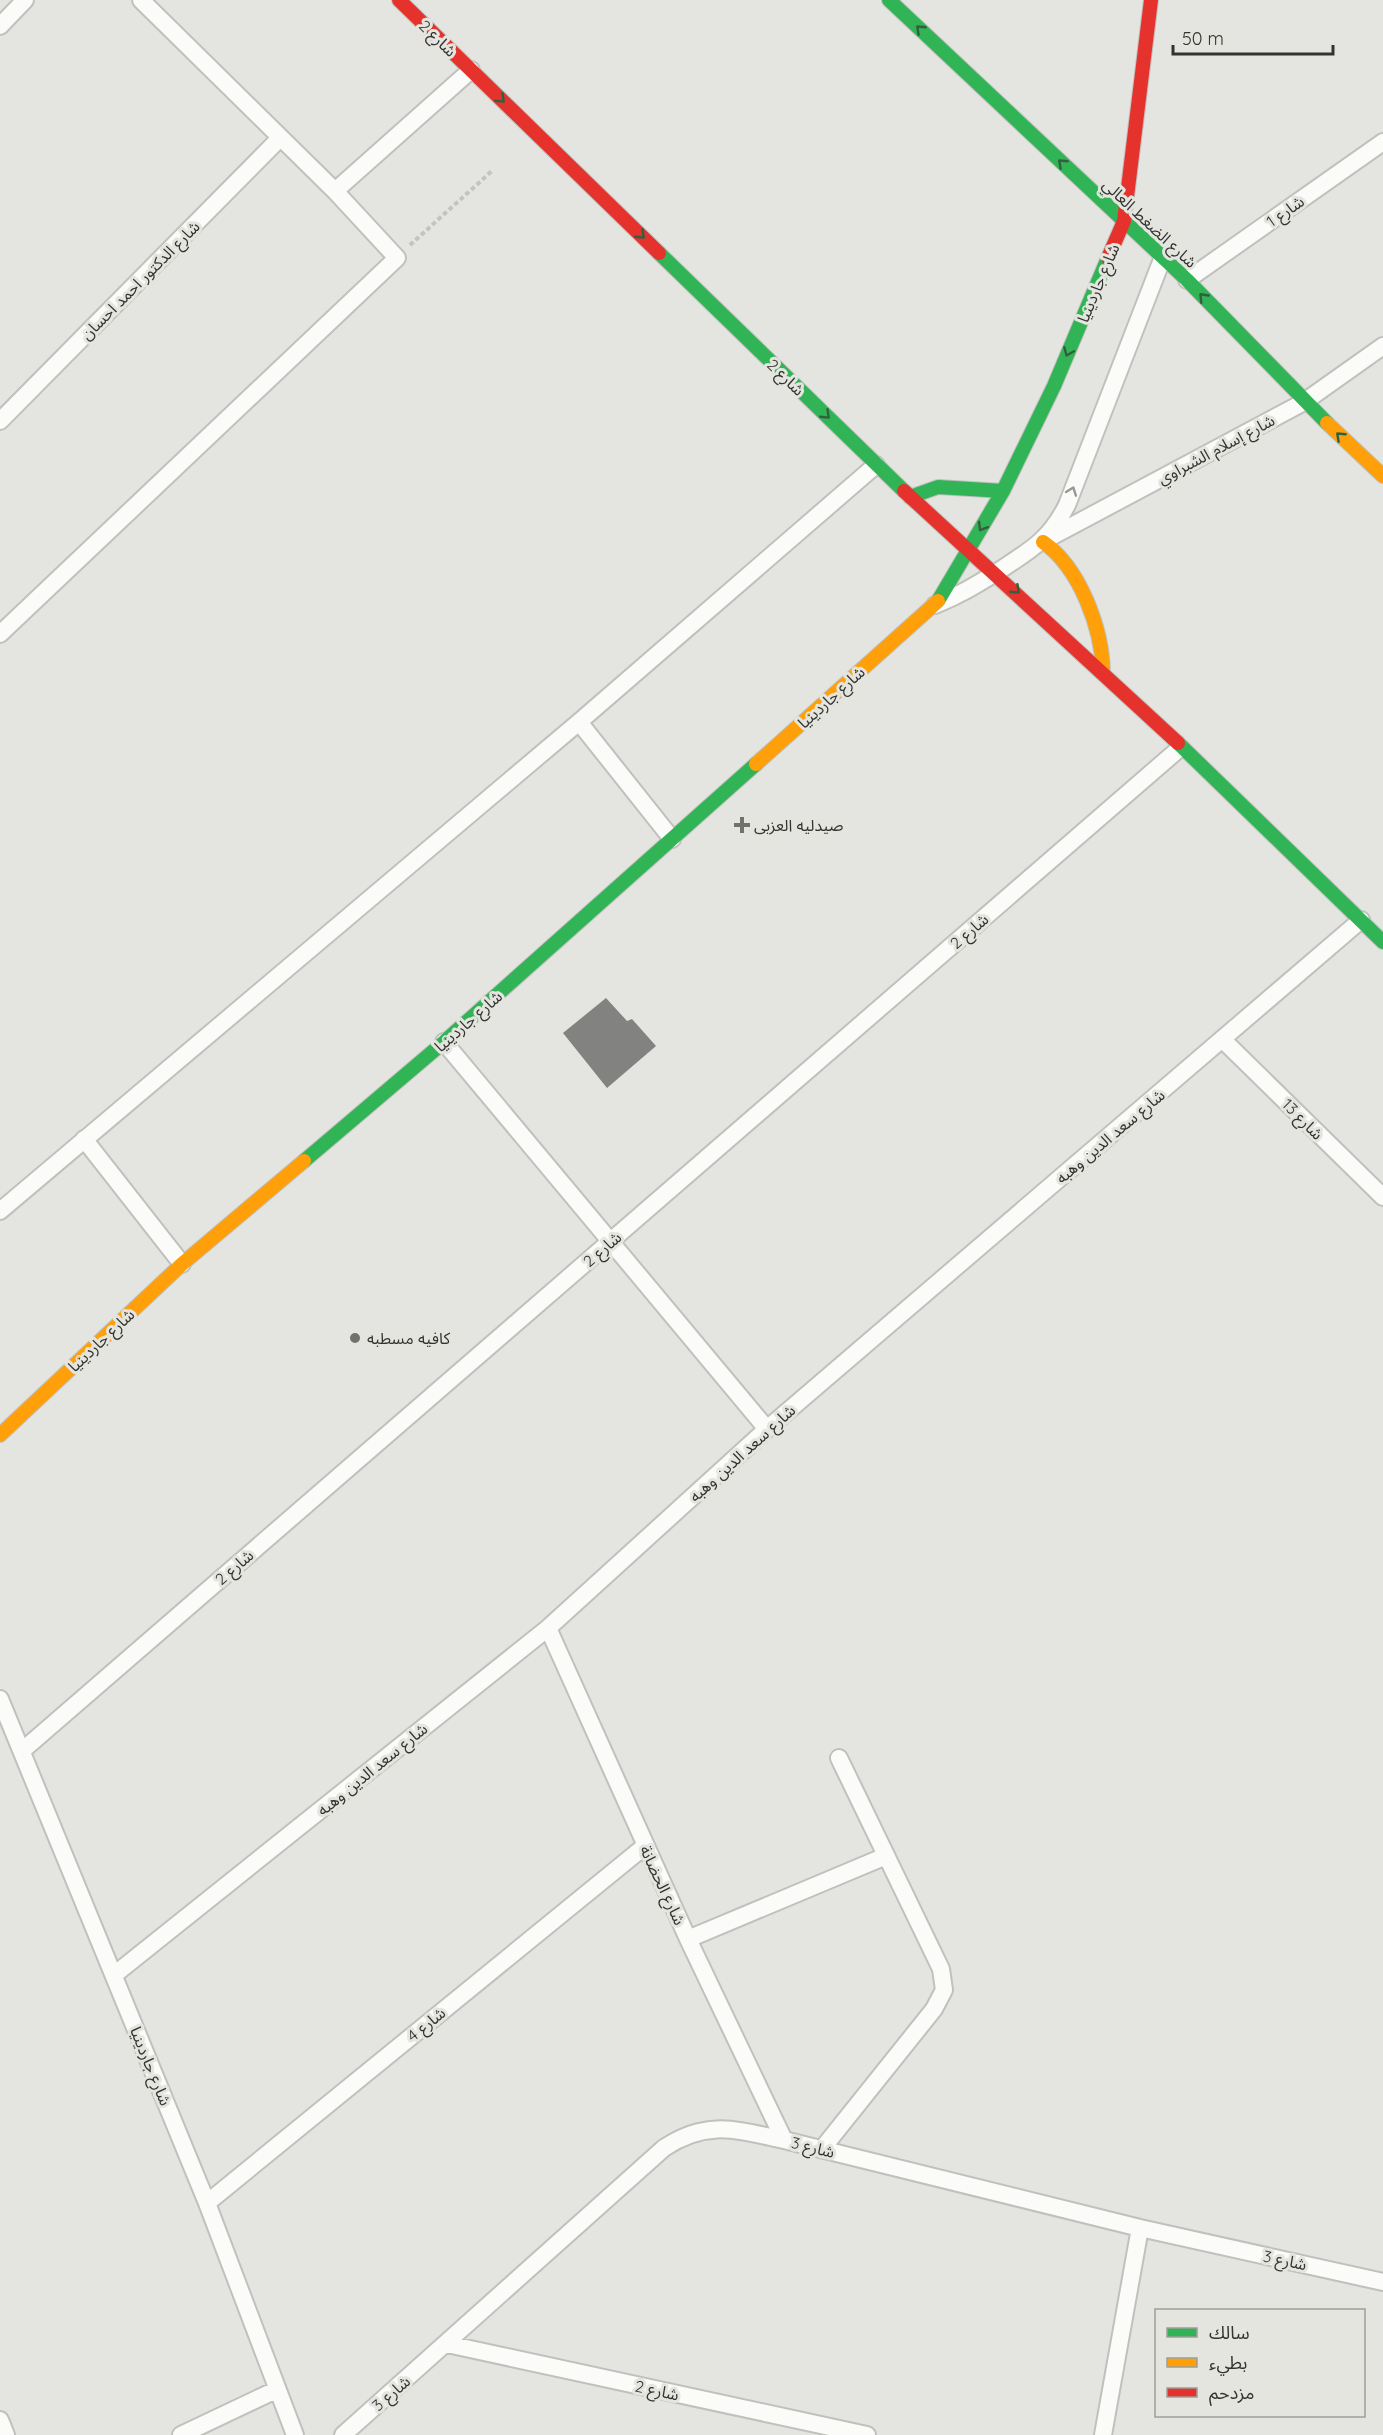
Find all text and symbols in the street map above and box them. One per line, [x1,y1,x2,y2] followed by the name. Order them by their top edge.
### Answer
[413,15,461,63] street label: شارع 2
[1173,18,1334,56] scale bar
[916,25,927,36] one-way arrow
[1182,27,1224,50] text: 50 m
[494,92,505,103] one-way arrow
[1058,159,1069,170] one-way arrow
[1097,174,1201,274] street label: شارع الضغط العالي
[1262,191,1309,234] street label: شارع 1
[76,216,206,346] street label: شارع الدكتور احمد احسان
[633,228,644,239] one-way arrow
[1072,241,1126,327] street label: شارع جاردينيا
[1200,294,1211,305] one-way arrow
[1063,346,1075,357] one-way arrow
[761,354,809,402] street label: شارع 2
[818,408,829,419] one-way arrow
[1154,410,1279,491] street label: شارع إسلام الشبراوي
[1337,432,1348,443] one-way arrow
[1065,487,1078,497] one-way arrow
[978,521,989,531] one-way arrow
[1009,583,1019,594] one-way arrow
[793,662,871,735] street label: شارع جاردينيا
[754,815,843,835] place label: صيدليه العزبى
[735,818,749,832] marker: صيدليه العزبى
[946,909,994,955] street label: شارع 2
[430,986,508,1058] street label: شارع جاردينيا
[1051,1085,1171,1190] street label: شارع سعد الدين وهبه
[1276,1094,1328,1146] street label: شارع 13
[579,1227,627,1273] street label: شارع 2
[64,1304,140,1378] street label: شارع جاردينيا
[367,1328,451,1348] place label: كافيه مسطبه
[348,1331,362,1345] marker: كافيه مسطبه
[685,1400,801,1508] street label: شارع سعد الدين وهبه
[211,1545,259,1591] street label: شارع 2
[313,1718,433,1822] street label: شارع سعد الدين وهبه
[633,1842,690,1929] street label: شارع الحضانة
[403,2002,451,2048] street label: شارع 4
[123,2024,176,2110] street label: شارع جاردينيا
[789,2132,837,2165] street label: شارع 3
[1261,2246,1309,2277] street label: شارع 3
[1155,2309,1365,2417] legend
[1209,2321,1250,2344] text: سالك
[1209,2351,1247,2376] text: بطيء
[368,2371,416,2417] street label: شارع 3
[633,2376,681,2407] street label: شارع 2
[1209,2381,1254,2406] text: مزدحم

